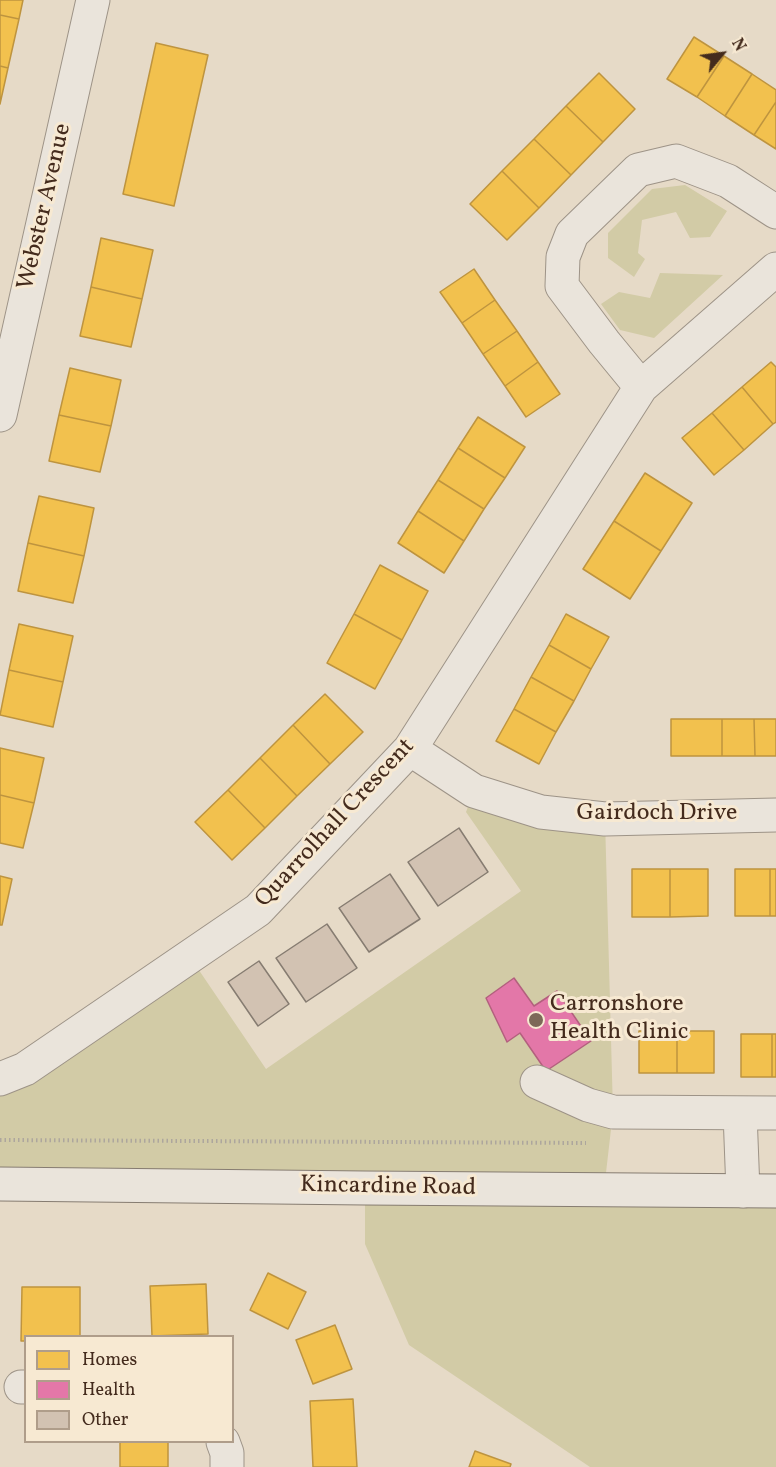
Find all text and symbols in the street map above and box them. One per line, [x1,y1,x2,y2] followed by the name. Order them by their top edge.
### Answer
[692,24,752,84] north arrow
[725,35,750,56] text: N
[13,121,79,293] street label: Webster Avenue
[250,734,422,914] street label: Quarrolhall Crescent
[577,801,737,829] street label: Gairdoch Drive
[550,992,688,1048] place label: Carronshore Health Clinic
[527,1011,545,1029] marker: Carronshore Health Clinic
[300,1172,476,1204] street label: Kincardine Road
[24,1335,234,1443] legend
[82,1348,137,1373] text: Homes
[82,1378,135,1403] text: Health
[82,1408,128,1433] text: Other

